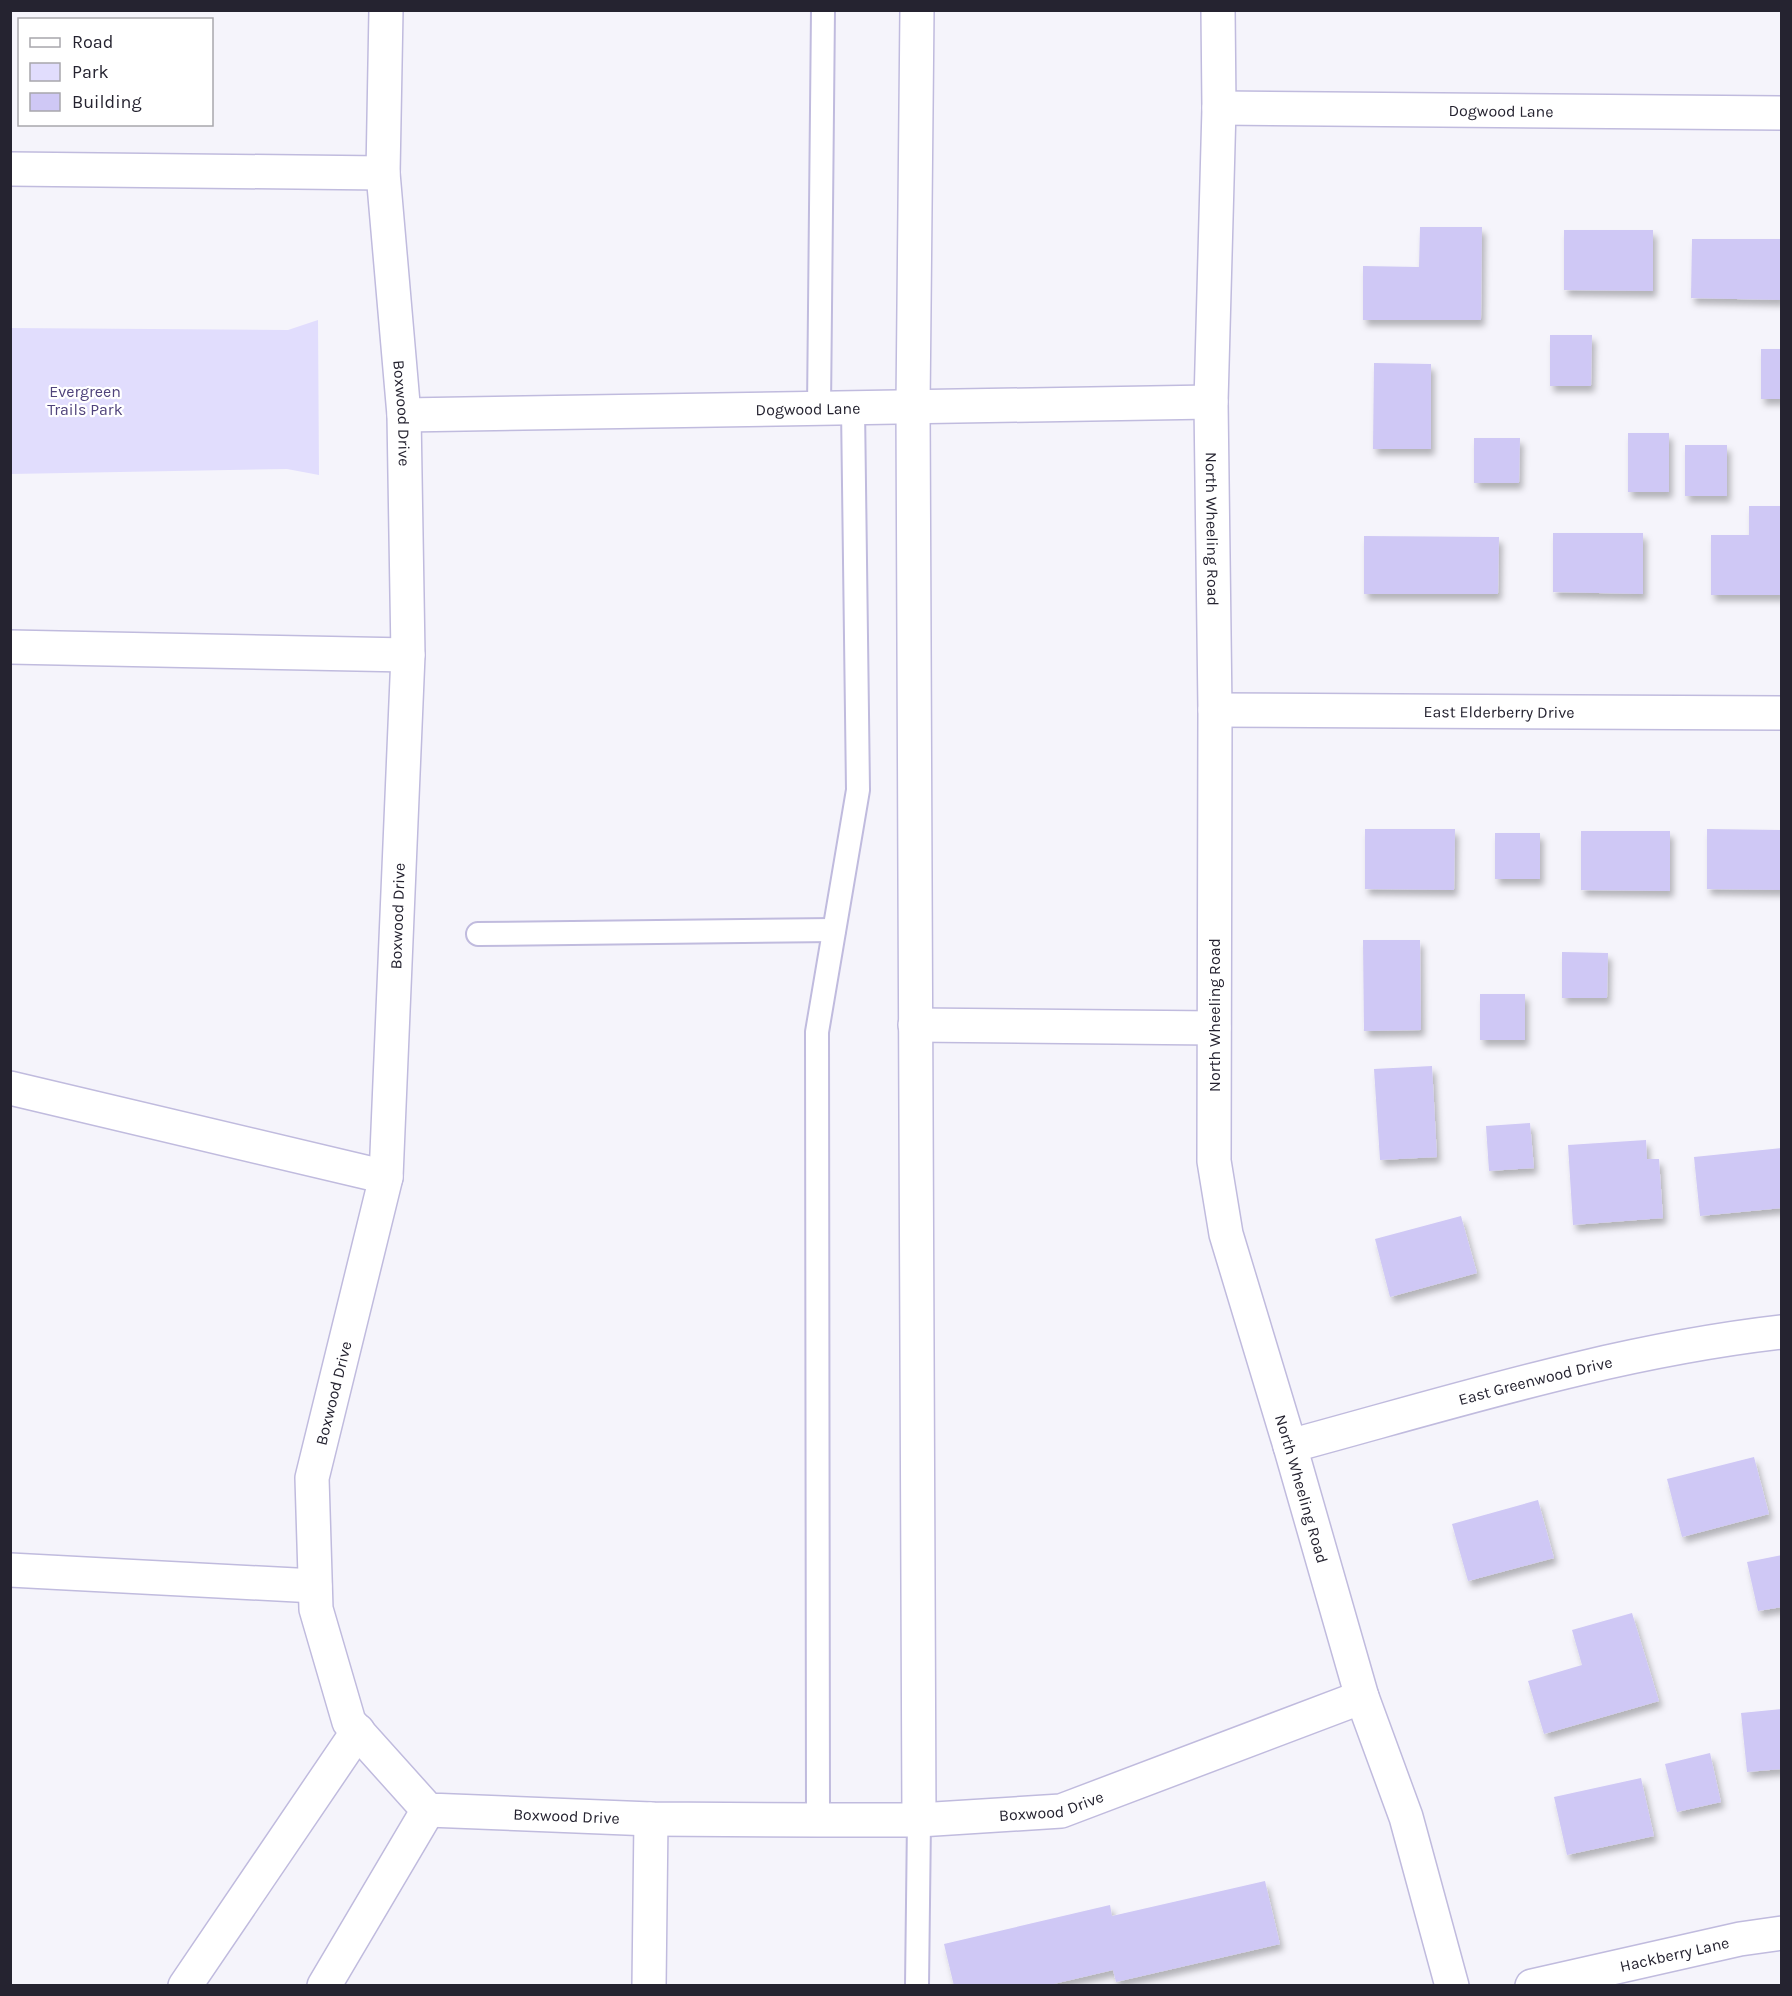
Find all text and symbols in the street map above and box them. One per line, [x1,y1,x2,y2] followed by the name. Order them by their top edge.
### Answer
[18,18,213,126] legend
[72,31,113,53] text: Road
[72,61,109,83] text: Park
[72,91,142,113] text: Building
[1448,101,1554,121] street label: Dogwood Lane
[389,359,414,467] street label: Boxwood Drive
[47,382,123,419] park label: Evergreen Trails Park
[755,399,861,419] street label: Dogwood Lane
[1202,452,1223,606] street label: North Wheeling Road
[1423,702,1575,722] street label: East Elderberry Drive
[386,862,409,970] street label: Boxwood Drive
[1205,938,1224,1092] street label: North Wheeling Road
[311,1339,356,1447] street label: Boxwood Drive
[1456,1352,1614,1409] street label: East Greenwood Drive
[1271,1412,1332,1566] street label: North Wheeling Road
[998,1787,1106,1825] street label: Boxwood Drive
[513,1804,620,1828] street label: Boxwood Drive
[1618,1933,1731,1976] street label: Hackberry Lane

